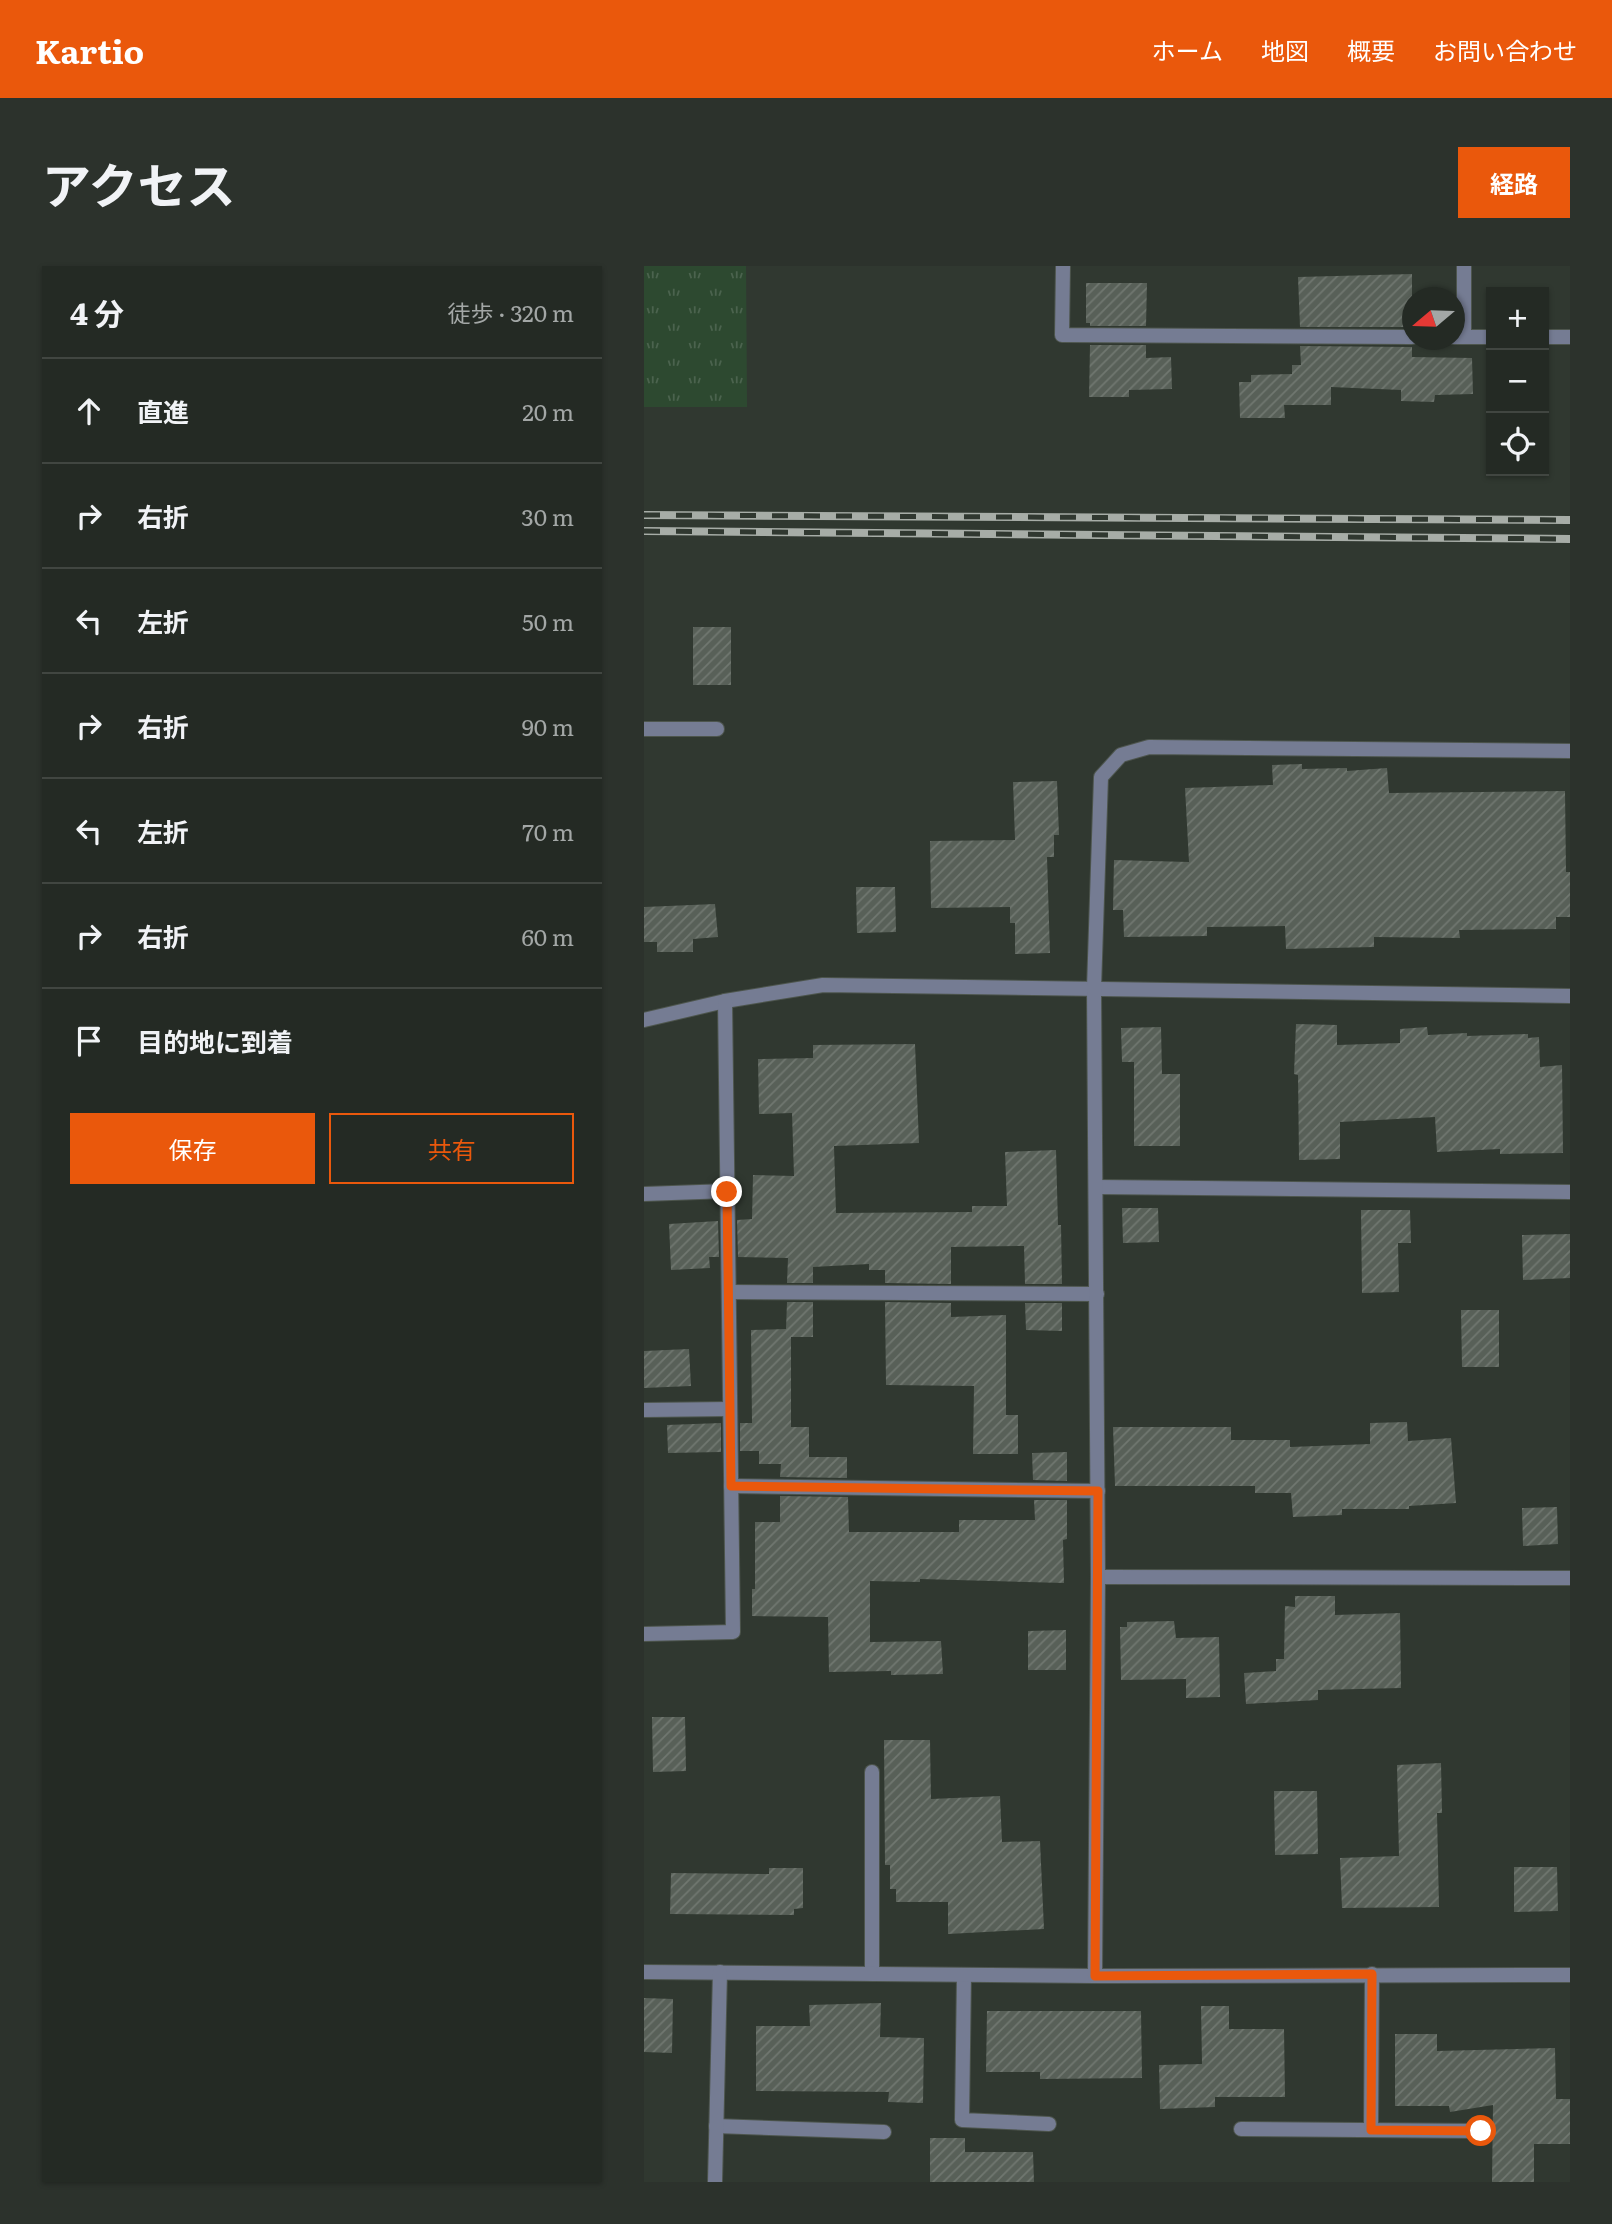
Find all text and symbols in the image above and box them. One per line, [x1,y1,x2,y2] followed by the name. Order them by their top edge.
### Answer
[35,25,144,74] text: Kartio
[1152,32,1223,67] text: ホーム
[1261,32,1309,67] text: 地図
[1347,32,1395,67] text: 概要
[1433,32,1577,67] text: お問い合わせ
[42,146,236,219] text: アクセス
[1458,147,1570,218] button: 経路
[1402,287,1465,350] north arrow
[1486,287,1549,476] map controls
[1486,287,1549,350] button: +
[70,290,124,334] text: 4 分
[447,295,574,329] text: 徒歩 · 320 m
[1486,350,1549,413] button: −
[137,391,189,430] text: 直進
[70,392,108,430] icon: ahead
[522,394,574,428] text: 20 m
[1486,413,1549,476] button: locate
[137,496,189,535] text: 右折
[70,497,108,535] icon: right
[521,499,574,533] text: 30 m
[137,601,189,640] text: 左折
[70,602,108,640] icon: left
[522,604,574,638] text: 50 m
[137,706,189,745] text: 右折
[70,707,108,745] icon: right
[522,709,574,743] text: 90 m
[137,811,189,850] text: 左折
[70,812,108,850] icon: left
[522,814,574,848] text: 70 m
[137,916,189,955] text: 右折
[70,917,108,955] icon: right
[521,919,574,953] text: 60 m
[137,1021,293,1060] text: 目的地に到着
[70,1022,108,1060] icon: arrive
[70,1113,315,1184] button: 保存
[329,1113,574,1184] button: 共有
[711,1176,742,1207] route end
[1465,2115,1496,2146] route start

